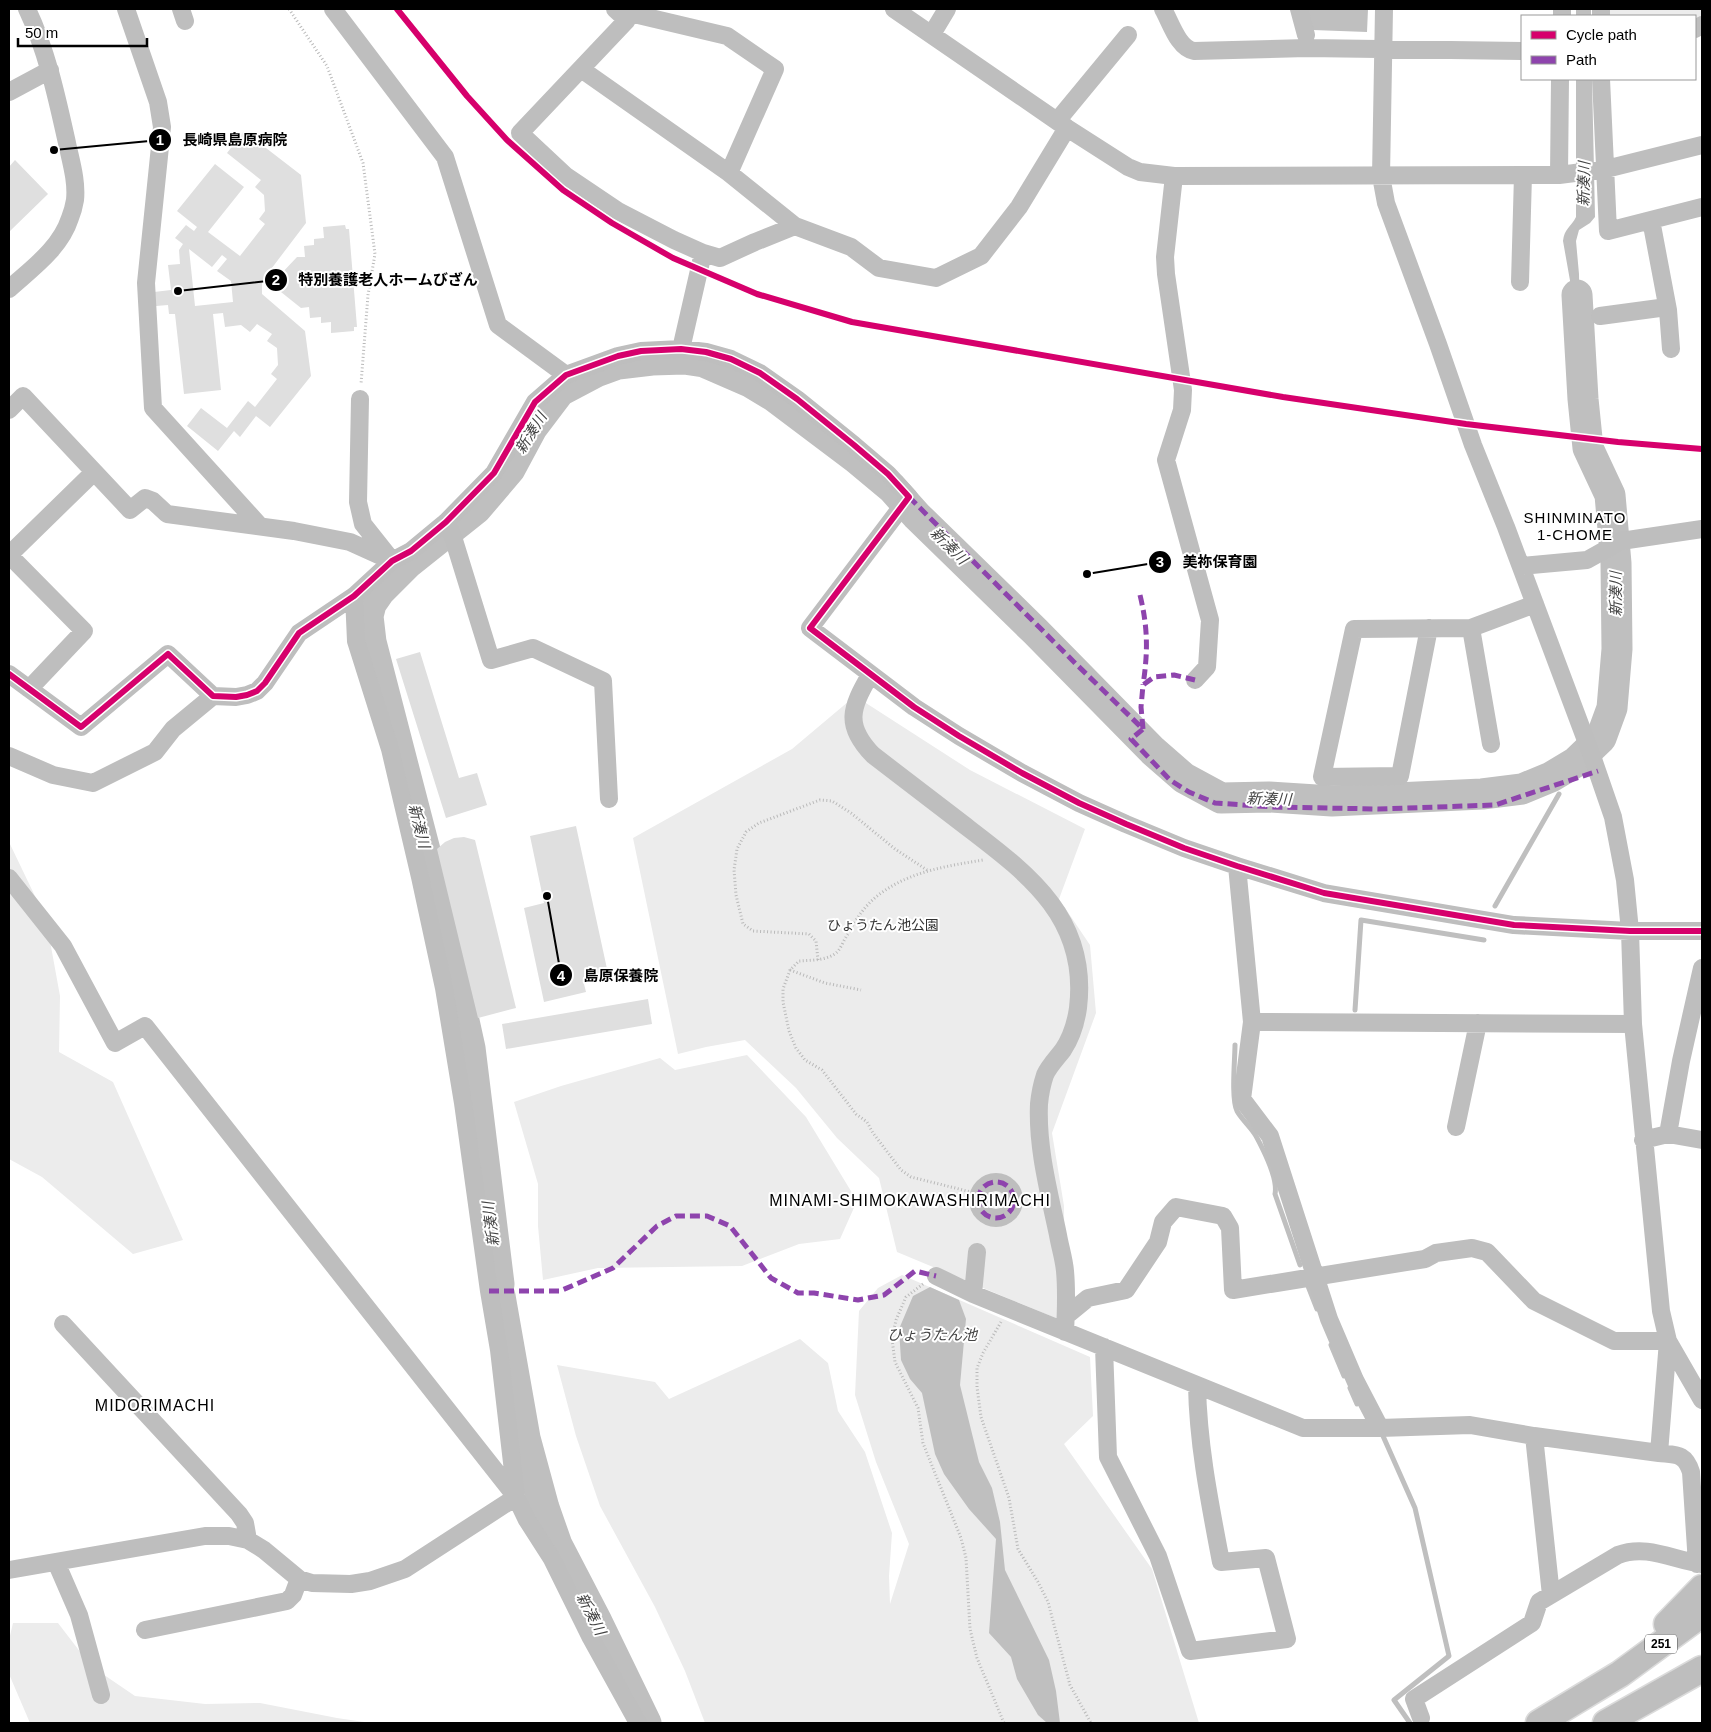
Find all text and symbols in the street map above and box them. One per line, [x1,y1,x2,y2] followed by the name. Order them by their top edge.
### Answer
[18,15,146,47] scale bar
[1521,15,1696,80] legend
[25,24,58,41] text: 50 m
[1566,26,1637,43] text: Cycle path
[1566,51,1597,68] text: Path
[147,125,297,155] callout: 長崎県島原病院
[156,131,164,148] text: 1
[182,131,288,148] text: 長崎県島原病院
[1575,159,1592,207] water label: 新湊川
[263,265,488,295] callout: 特別養護老人ホームびざん
[272,271,280,288] text: 2
[298,271,478,288] text: 特別養護老人ホームびざん
[511,407,551,456] water label: 新湊川
[1524,509,1626,543] district label: SHINMINATO 1-CHOME
[927,524,973,569] water label: 新湊川
[1147,547,1267,577] callout: 美祢保育園
[1156,553,1164,570] text: 3
[1182,553,1258,570] text: 美祢保育園
[1607,570,1624,617] water label: 新湊川
[1246,789,1294,808] water label: 新湊川
[406,802,434,852] water label: 新湊川
[827,917,939,933] park label: ひょうたん池公園
[548,960,668,990] callout: 島原保養院
[557,967,566,984] text: 4
[583,967,659,984] text: 島原保養院
[769,1192,1051,1209] district label: MINAMI-SHIMOKAWASHIRIMACHI
[479,1199,502,1247] water label: 新湊川
[887,1326,979,1343] water label: ひょうたん池
[95,1397,215,1414] district label: MIDORIMACHI
[574,1590,610,1639] water label: 新湊川
[1645,1635,1677,1654] road number: 251

